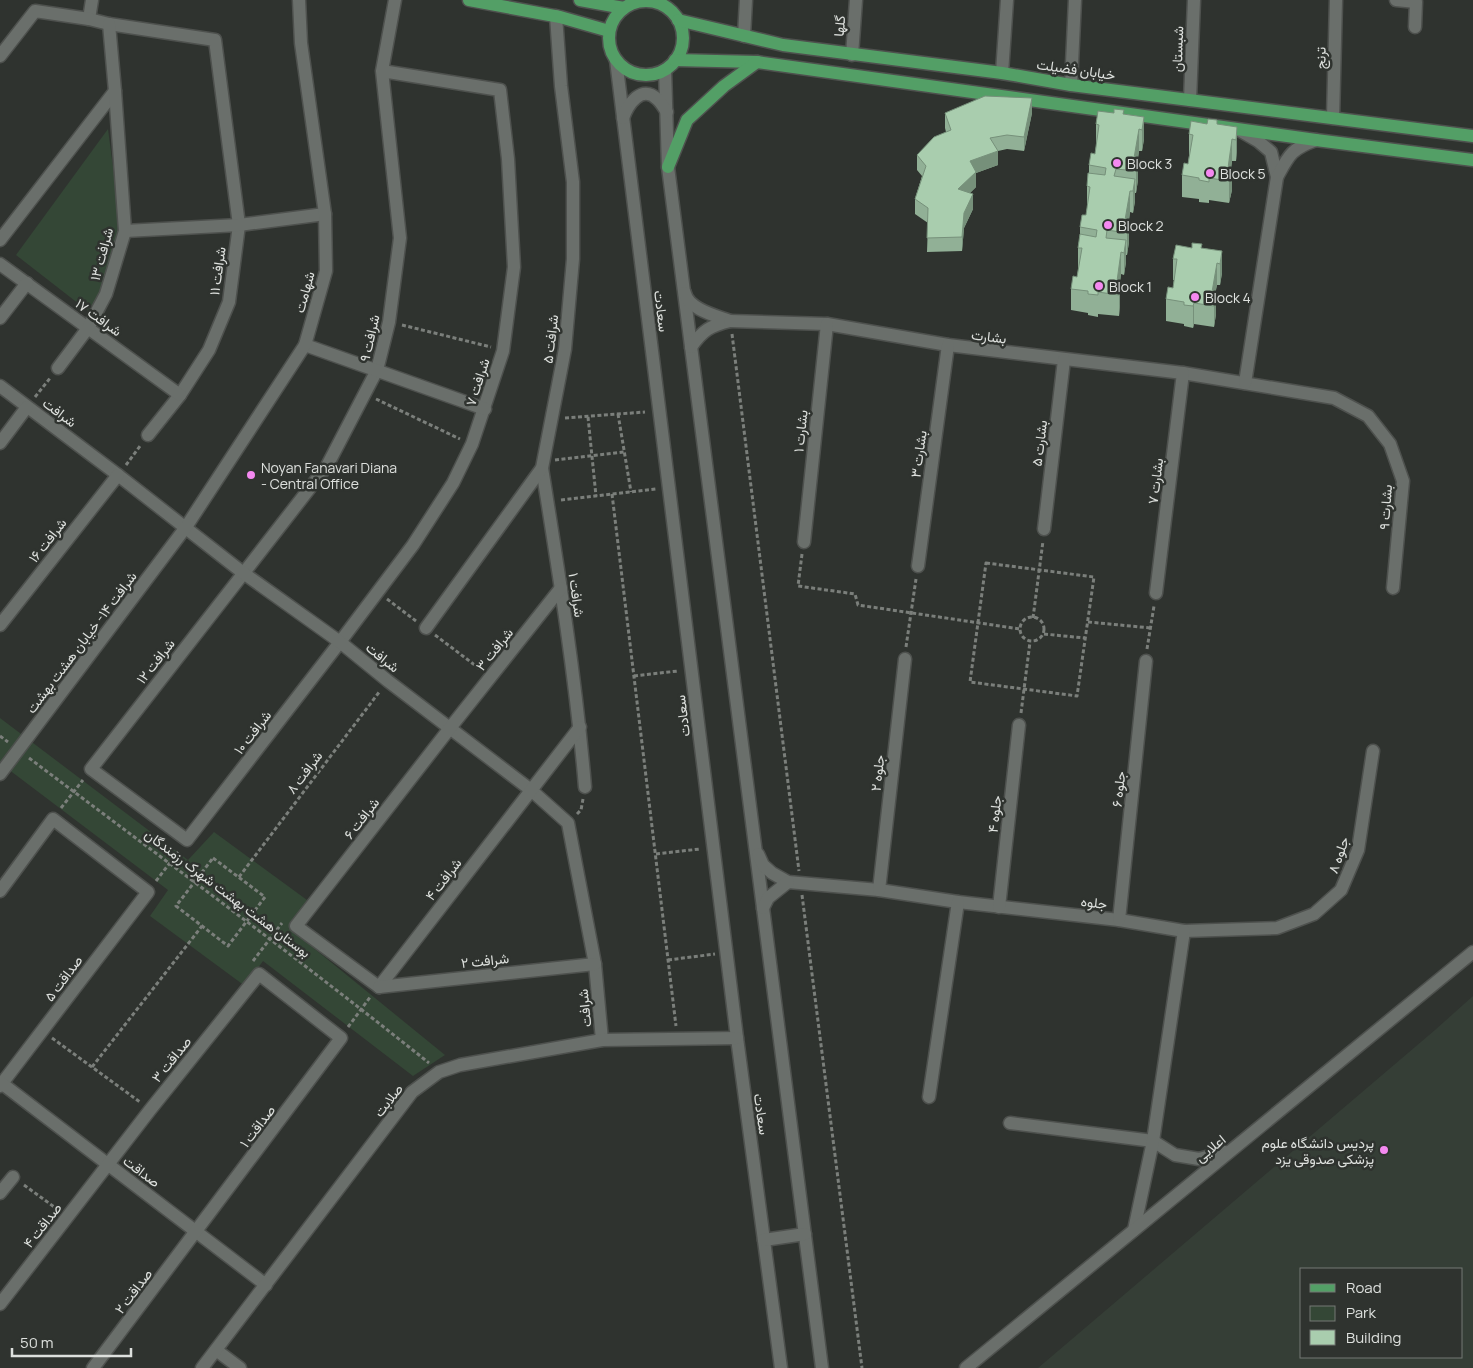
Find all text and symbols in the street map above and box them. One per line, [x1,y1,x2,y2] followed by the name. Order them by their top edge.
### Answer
[829,15,849,37] street label: گلها
[1167,26,1187,72] street label: شبستان
[1310,47,1332,69] street label: ترنج
[1035,54,1117,84] street label: خیابان فضیلت
[1127,154,1172,173] place label: Block 3
[1111,157,1123,169] marker: Block 3
[1220,164,1266,183] place label: Block 5
[1204,167,1216,179] marker: Block 5
[1118,216,1164,235] place label: Block 2
[1102,219,1114,231] marker: Block 2
[85,225,117,283] street label: شرافت ۱۳
[204,245,230,297] street label: شرافت ۱۱
[289,269,319,315] street label: شهامت
[1109,277,1152,296] place label: Block 1
[1093,280,1105,292] marker: Block 1
[1205,288,1251,307] place label: Block 4
[650,289,674,333] street label: سعادت
[1189,291,1201,303] marker: Block 4
[72,294,126,340] street label: شرافت ۱۷
[354,313,384,363] street label: شرافت ۹
[538,313,562,365] street label: شرافت ۵
[970,324,1008,348] street label: بشارت
[460,356,494,408] street label: شرافت ۷
[39,393,81,431] street label: شرافت
[788,409,812,453] street label: بشارت ۱
[1027,419,1051,467] street label: بشارت ۵
[905,429,931,479] street label: بشارت ۳
[1143,457,1167,505] street label: بشارت ۷
[261,458,397,493] place label: Noyan Fanavari Diana - Central Office
[245,469,257,481] marker: Noyan Fanavari Diana - Central Office
[1374,484,1396,530] street label: بشارت ۹
[24,514,70,566] street label: شرافت ۱۶
[21,567,141,717] street label: شرافت ۱۴- خیابان هشت بهشت
[564,571,590,619] street label: شرافت ۱
[471,624,517,674] street label: شرافت ۳
[131,635,179,687] street label: شرافت ۱۲
[362,638,404,676] street label: شرافت
[670,694,694,738] street label: سعادت
[229,706,275,758] street label: شرافت ۱۰
[282,747,326,797] street label: شرافت ۸
[866,754,888,792] street label: جلوه ۲
[1107,770,1129,808] street label: جلوه ۶
[339,793,383,843] street label: شرافت ۶
[983,794,1005,834] street label: جلوه ۴
[141,824,315,962] street label: بوستان هشت بهشت شهرک رزمندگان
[1323,834,1353,876] street label: جلوه ۸
[420,854,466,904] street label: شرافت ۴
[1080,891,1108,913] street label: جلوه
[460,948,510,972] street label: شرافت ۲
[40,951,87,1005] street label: صداقت ۵
[573,988,595,1028] street label: شرافت
[147,1032,196,1086] street label: صداقت ۳
[369,1079,407,1121] street label: صلابت
[750,1092,774,1136] street label: سعادت
[235,1101,279,1151] street label: صداقت ۱
[1191,1130,1229,1166] street label: اعلایی
[1261,1133,1374,1169] place label: پردیس دانشگاه علوم پزشکی صدوقی یزد
[1378,1144,1390,1156] marker: پردیس دانشگاه علوم پزشکی صدوقی یزد
[120,1151,165,1191] street label: صداقت
[18,1198,66,1252] street label: صداقت ۴
[110,1264,156,1317] street label: صداقت ۲
[1300,1268,1463,1358] legend
[1346,1277,1382,1298] text: Road
[1346,1302,1376,1323] text: Park
[12,1326,131,1358] scale bar
[1346,1327,1401,1348] text: Building
[20,1332,54,1353] text: 50 m

